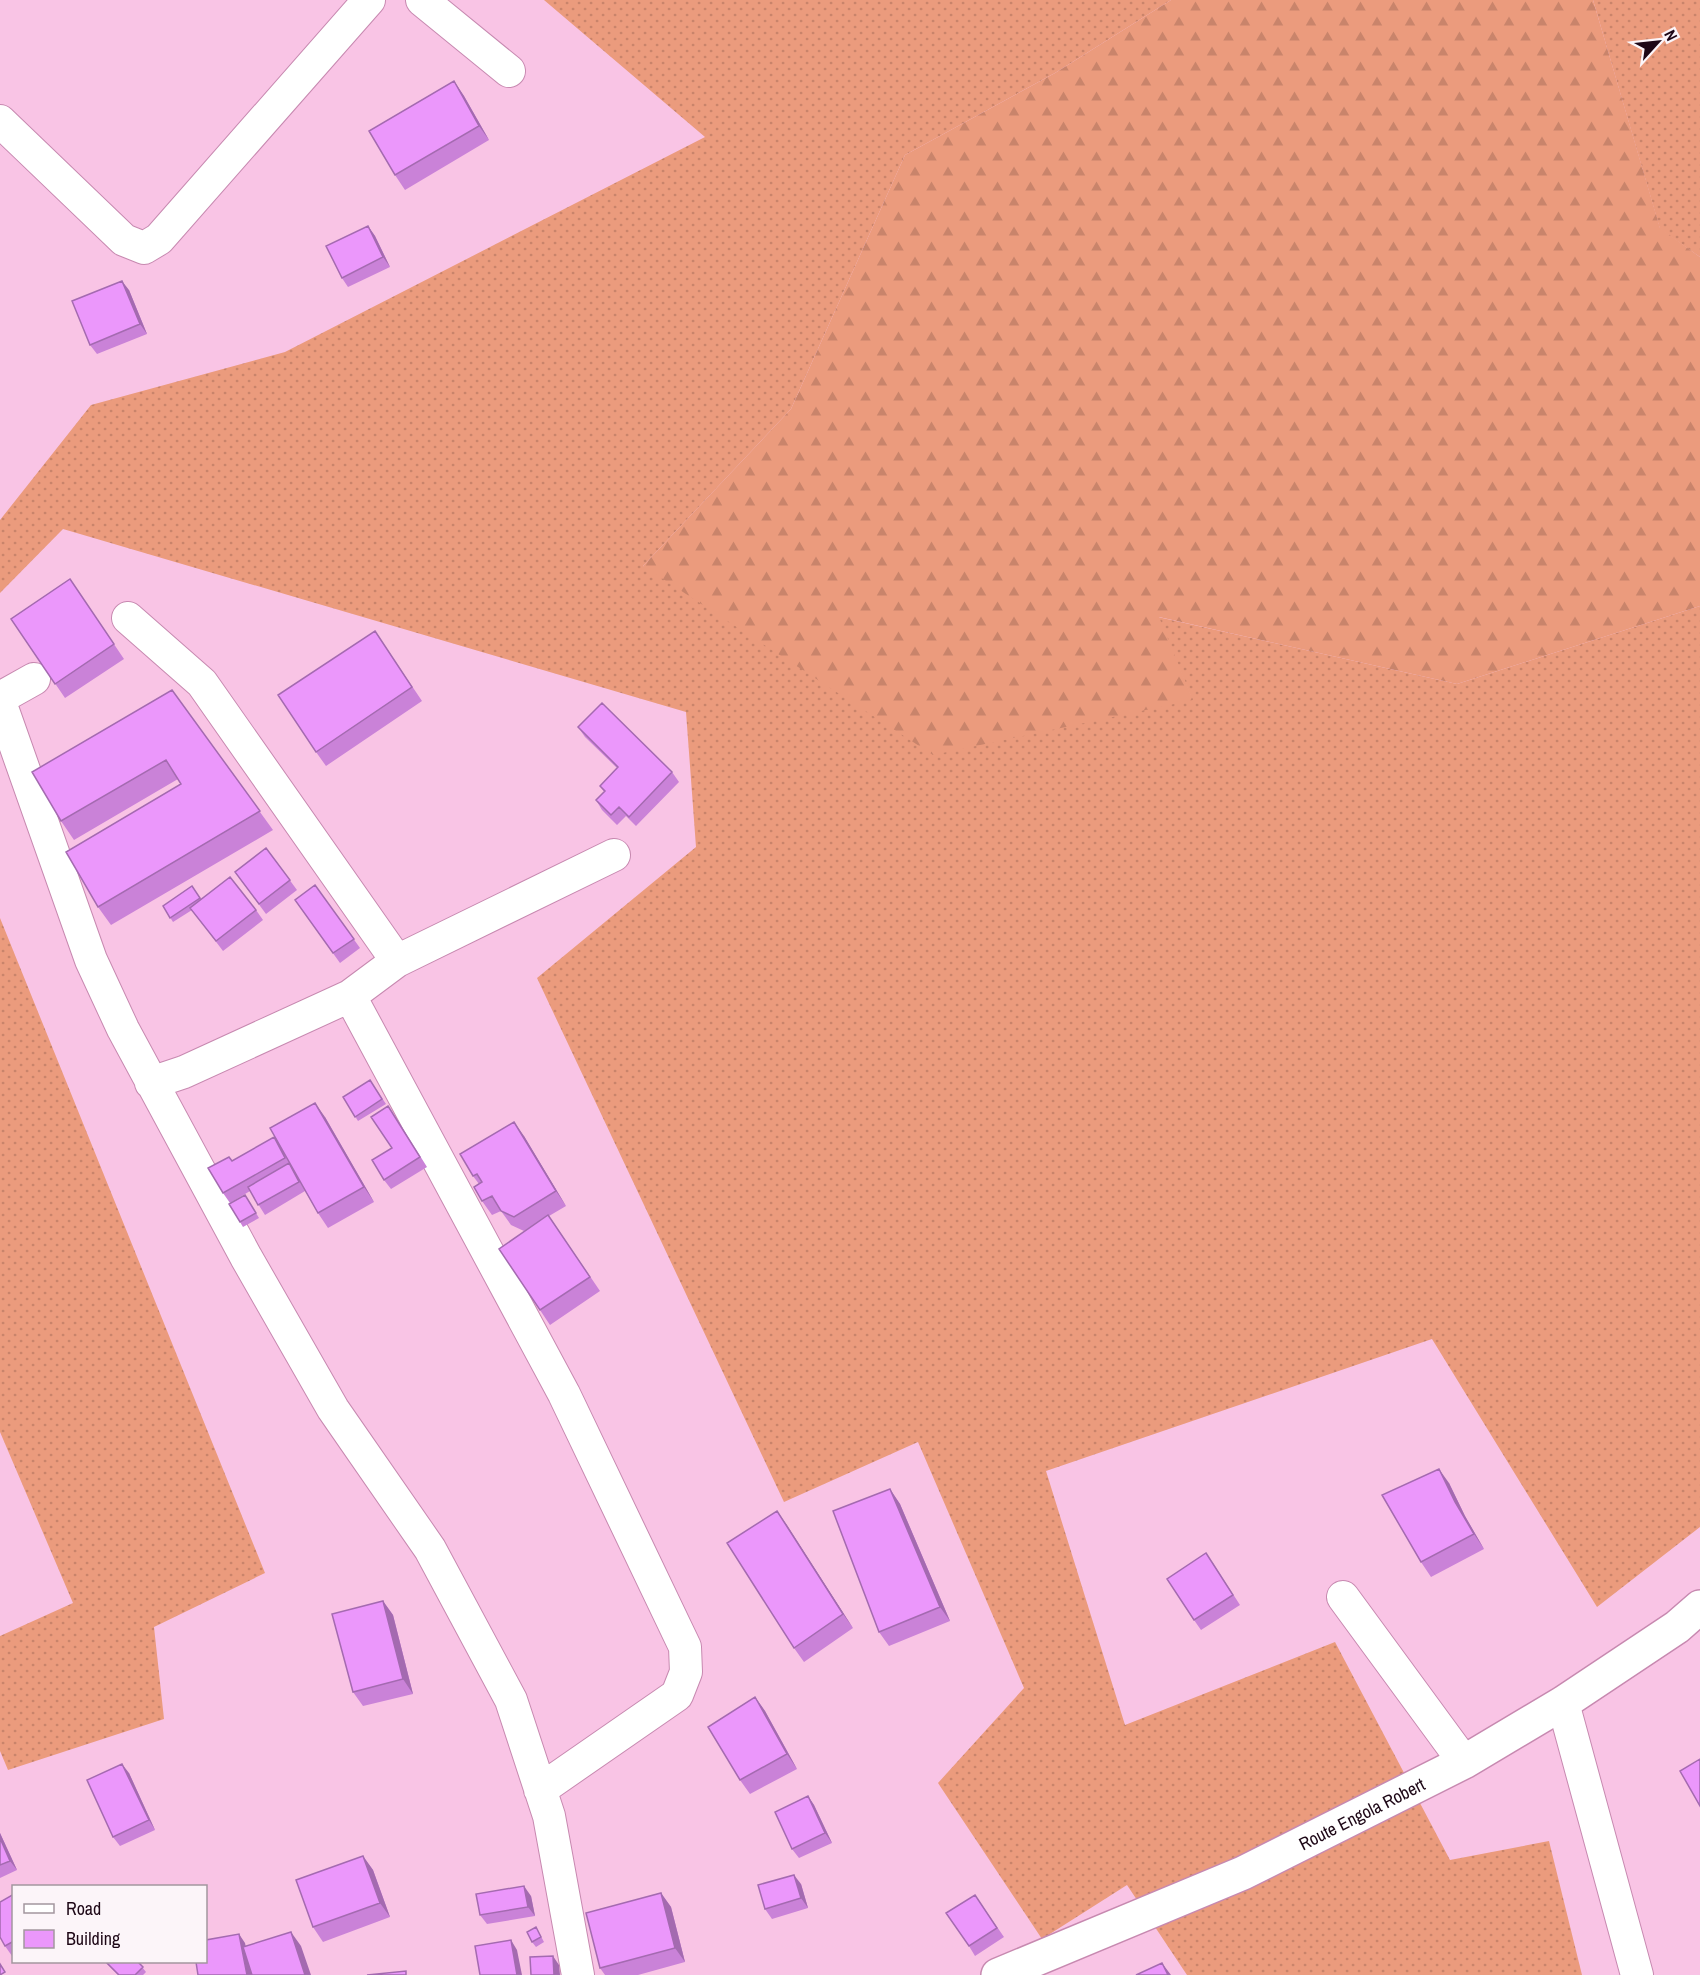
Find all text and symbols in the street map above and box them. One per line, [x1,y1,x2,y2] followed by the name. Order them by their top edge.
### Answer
[1628,12,1688,72] north arrow
[1659,26,1683,44] text: N
[1294,1771,1429,1856] street label: Route Engola Robert
[12,1885,207,1963] legend
[66,1896,101,1921] text: Road
[66,1926,121,1951] text: Building

